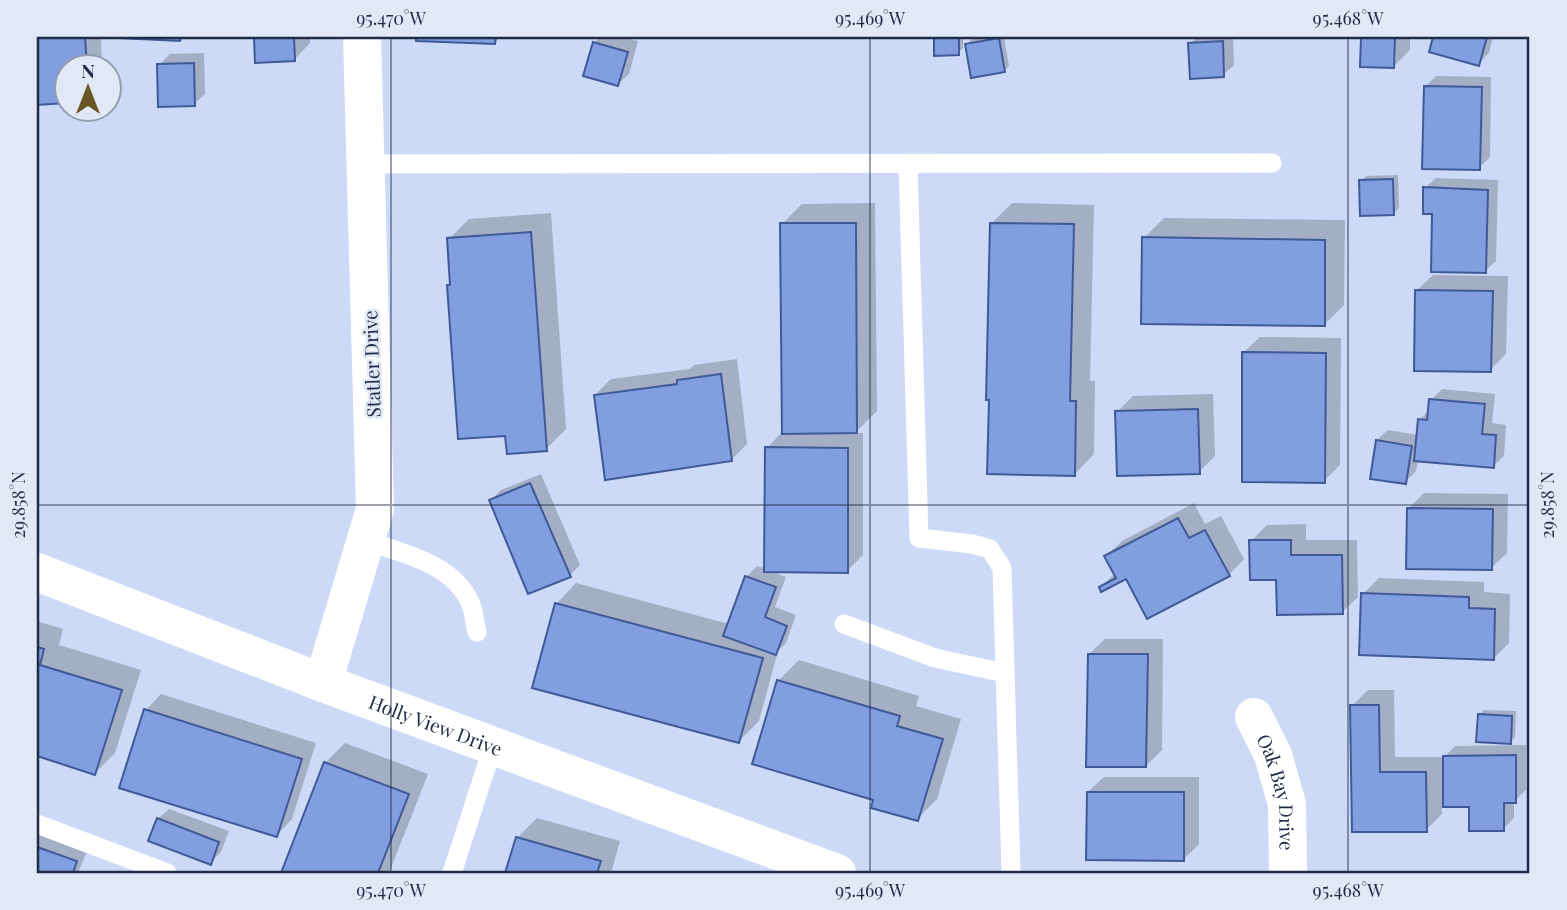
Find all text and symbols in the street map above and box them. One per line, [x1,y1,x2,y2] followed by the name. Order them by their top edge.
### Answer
[356,6,427,30] text: 95.470°W
[835,6,906,30] text: 95.469°W
[1312,6,1384,30] text: 95.468°W
[52,52,122,122] north arrow
[81,57,95,83] text: N
[356,310,386,418] street label: Statler Drive
[6,471,30,539] text: 29.858°N
[1535,471,1559,539] text: 29.858°N
[365,688,506,761] street label: Holly View Drive
[1251,729,1301,851] street label: Oak Bay Drive
[356,878,427,902] text: 95.470°W
[835,878,906,902] text: 95.469°W
[1312,878,1384,902] text: 95.468°W

